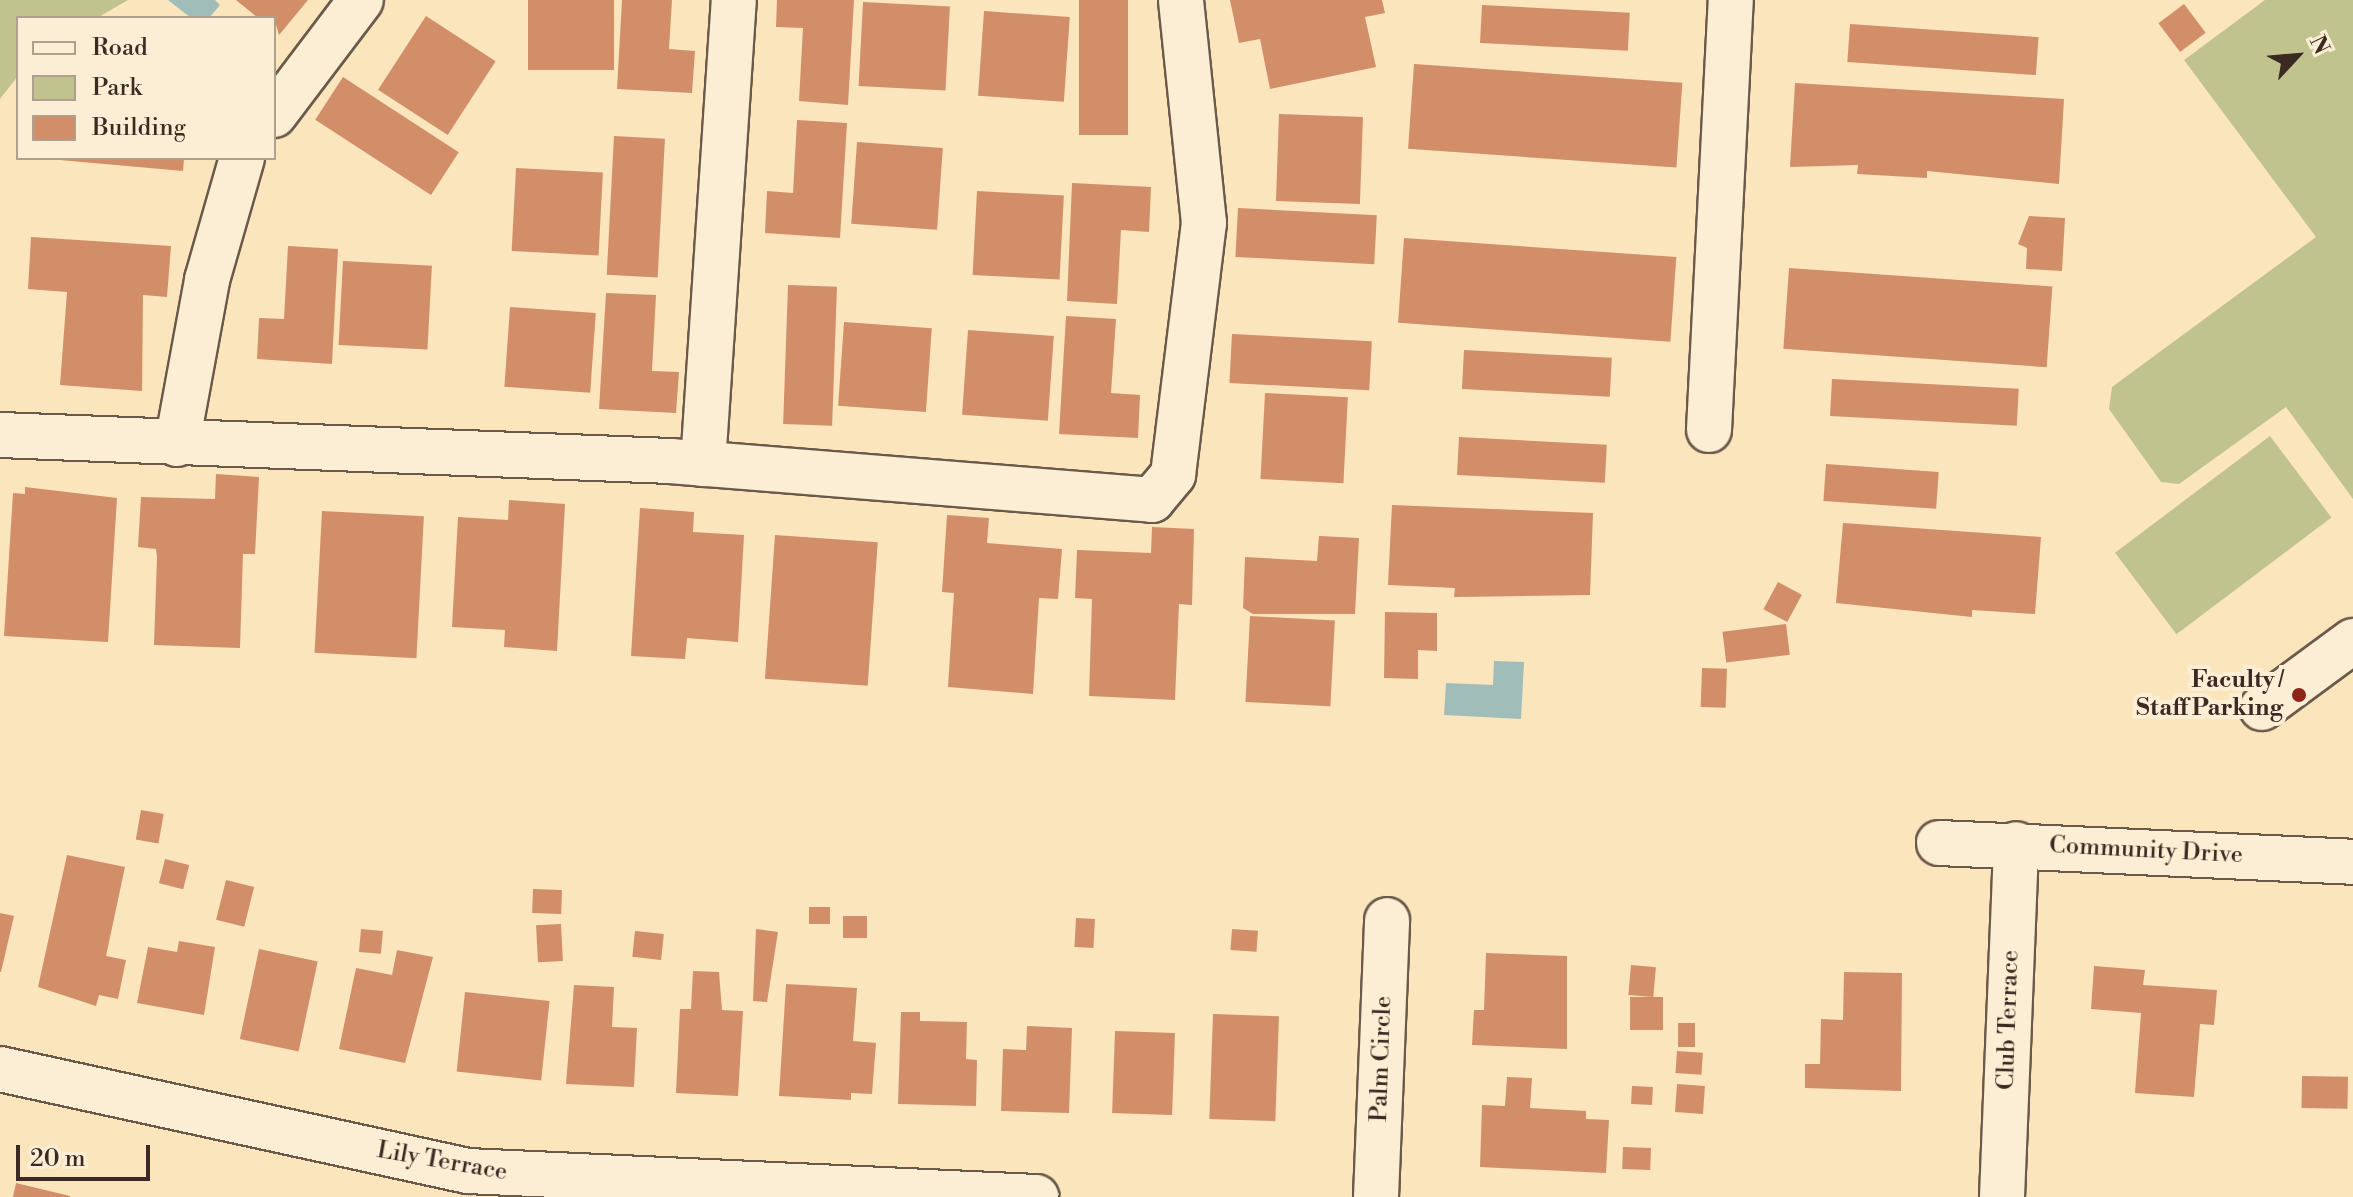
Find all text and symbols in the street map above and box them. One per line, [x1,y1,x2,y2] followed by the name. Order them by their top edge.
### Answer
[16,16,276,160] legend
[2257,16,2337,96] north arrow
[2303,32,2335,59] text: N
[92,33,148,63] text: Road
[92,73,142,103] text: Park
[92,113,186,143] text: Building
[2136,667,2283,723] place label: Faculty / Staff Parking
[2290,686,2308,704] marker: Faculty / Staff Parking
[2048,832,2244,870] street label: Community Drive
[1992,949,2026,1091] street label: Club Terrace
[1365,996,1399,1122] street label: Palm Circle
[20,1129,154,1179] scale bar
[375,1136,509,1188] street label: Lily Terrace
[30,1144,86,1174] text: 20 m

